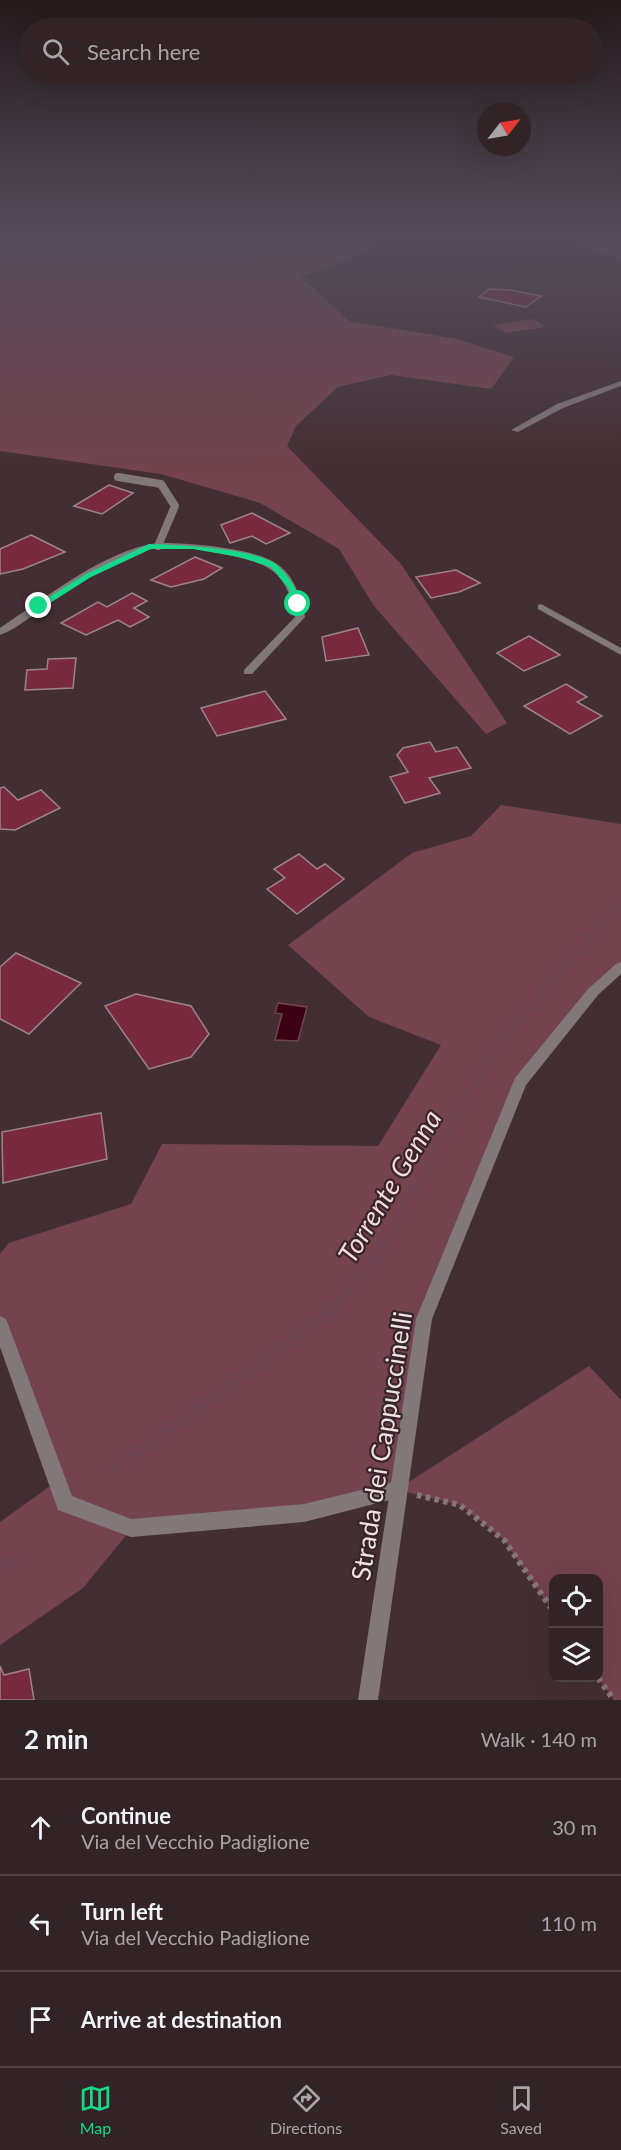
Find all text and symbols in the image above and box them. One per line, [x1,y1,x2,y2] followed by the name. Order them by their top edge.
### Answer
[18,18,603,84] search box
[39,35,72,68] icon: search
[87,38,200,65] text: Search here
[477,102,531,156] north arrow
[284,590,310,616] route start
[25,592,51,618] route end
[330,1103,448,1269] water label: Torrente Genna
[344,1309,418,1583] street label: Strada dei Cappuccinelli
[549,1574,603,1682] map controls
[549,1574,603,1628] button: locate
[549,1628,603,1682] button: layers
[24,1723,88,1755] text: 2 min
[481,1727,597,1751] text: Walk · 140 m
[81,1802,171,1829] text: Continue
[24,1811,57,1844] icon: ahead
[552,1815,597,1839] text: 30 m
[81,1829,310,1853] text: Via del Vecchio Padiglione
[81,1898,163,1925] text: Turn left
[24,1907,57,1940] icon: left
[541,1911,597,1935] text: 110 m
[81,1925,310,1949] text: Via del Vecchio Padiglione
[24,2003,57,2036] icon: arrive
[81,2006,282,2033] text: Arrive at destination
[79,2082,112,2137] tab: Map
[270,2082,342,2137] tab: Directions
[500,2082,542,2137] tab: Saved

